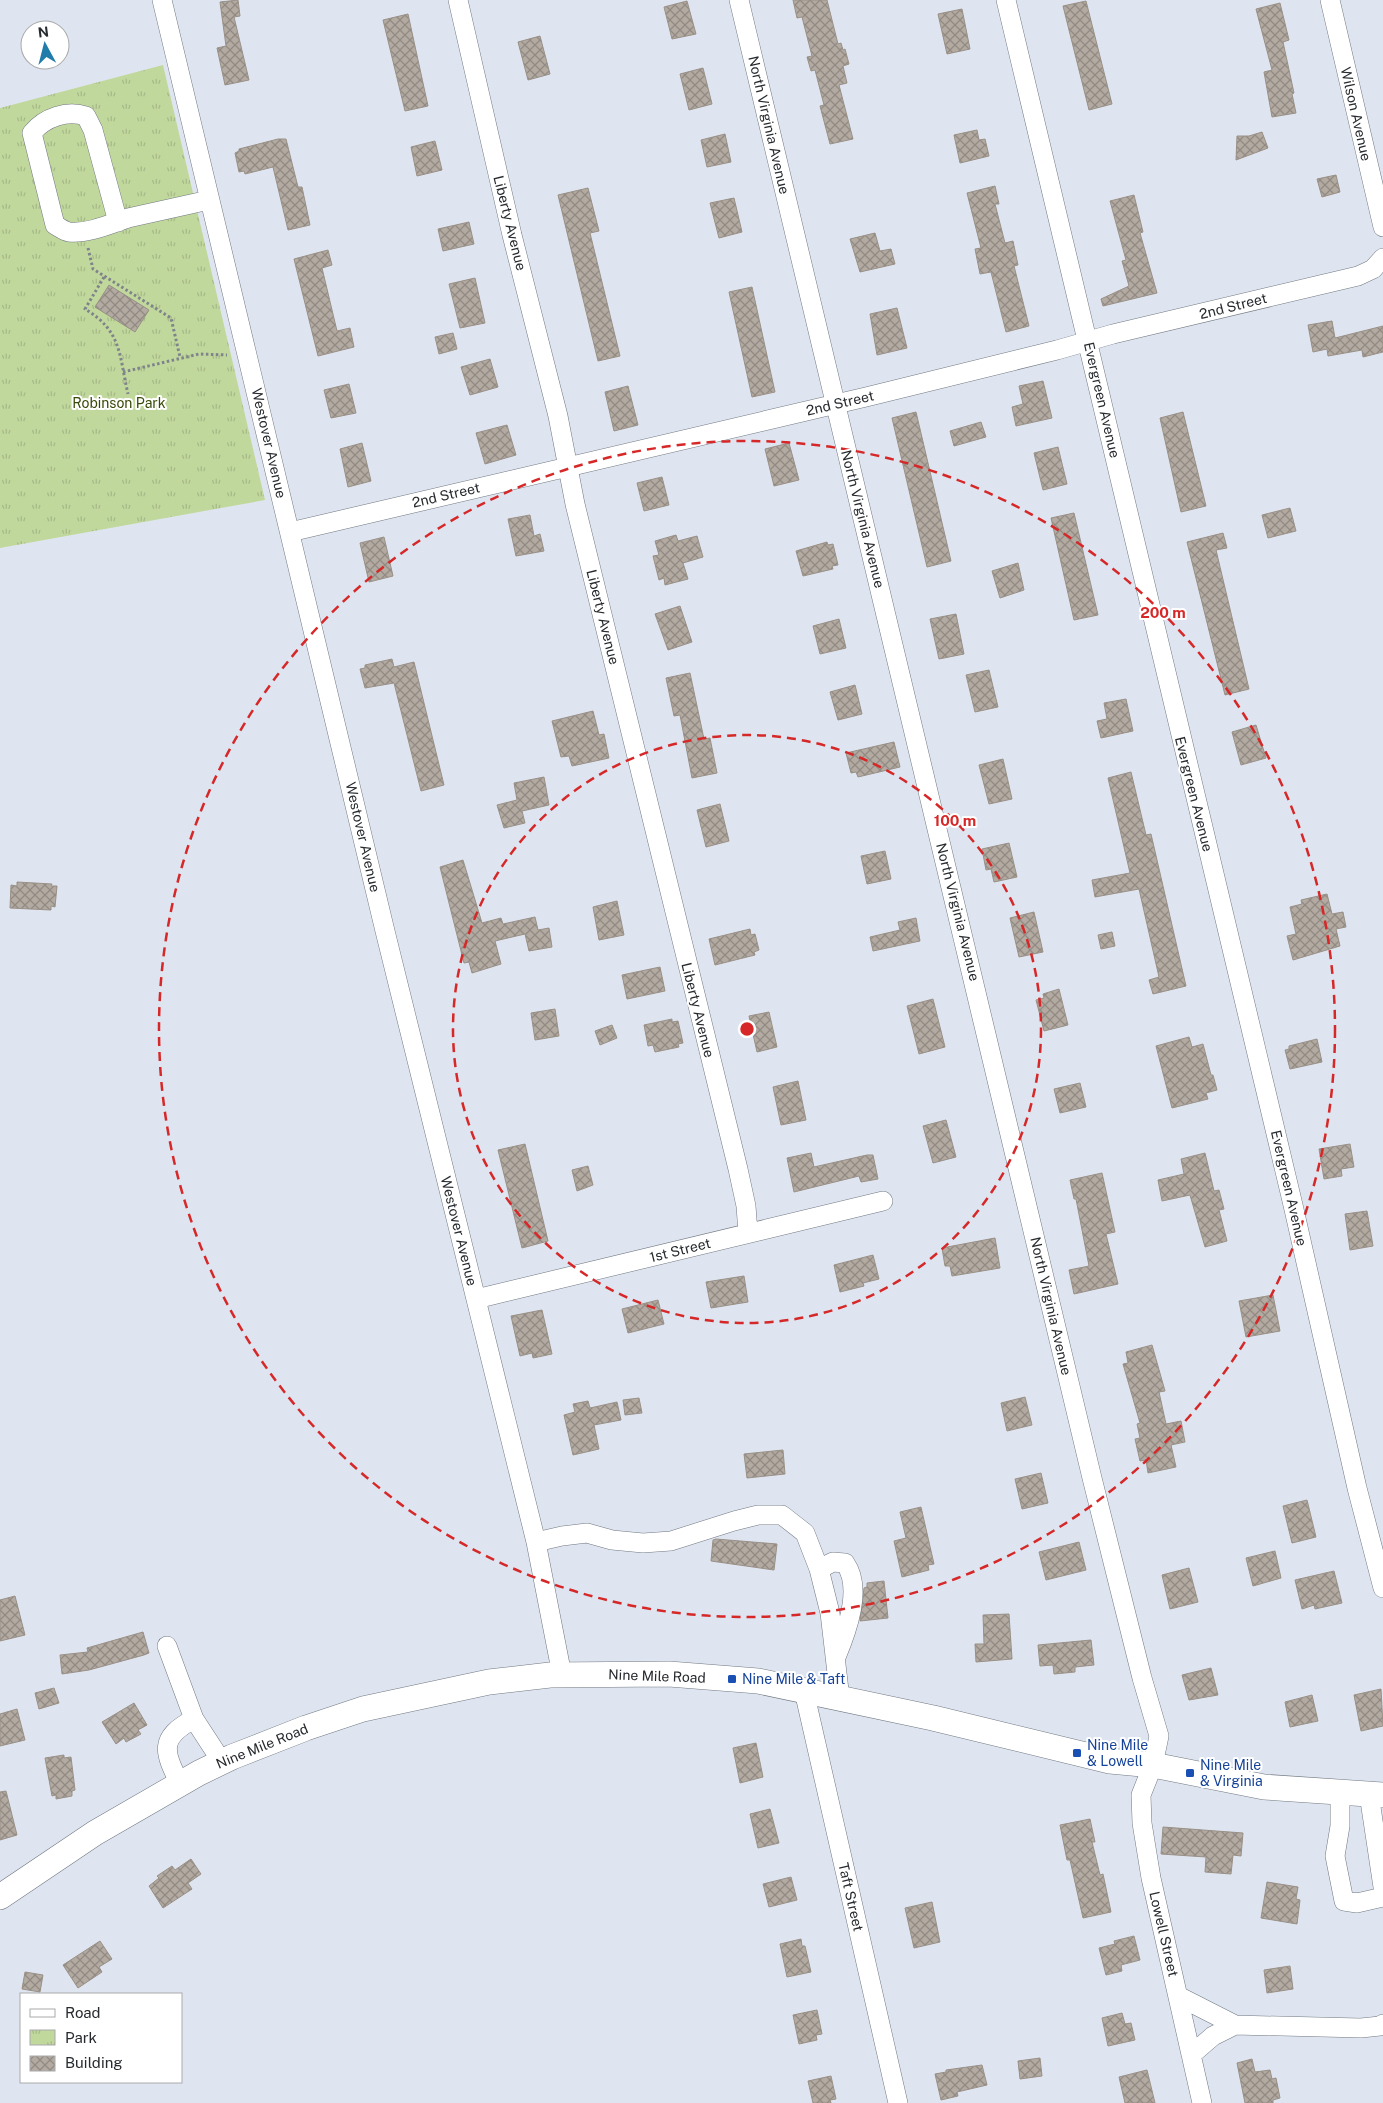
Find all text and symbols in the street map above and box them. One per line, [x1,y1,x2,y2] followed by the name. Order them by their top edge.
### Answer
[20,20,70,70] north arrow
[37,23,50,41] text: N
[745,54,793,196] street label: North Virginia Avenue
[1337,66,1375,162] street label: Wilson Avenue
[490,174,530,272] street label: Liberty Avenue
[1198,290,1268,322] street label: 2nd Street
[1081,341,1123,459] street label: Evergreen Avenue
[249,386,289,500] street label: Westover Avenue
[805,387,875,419] street label: 2nd Street
[72,395,166,411] park label: Robinson Park
[838,448,888,590] street label: North Virginia Avenue
[411,479,481,511] street label: 2nd Street
[583,568,623,666] street label: Liberty Avenue
[1140,604,1186,621] text: 200 m
[1172,735,1216,853] street label: Evergreen Avenue
[343,780,383,894] street label: Westover Avenue
[934,812,976,829] text: 100 m
[933,841,983,983] street label: North Virginia Avenue
[678,961,718,1059] street label: Liberty Avenue
[738,1020,756,1038] centre of rings
[1268,1129,1310,1247] street label: Evergreen Avenue
[438,1175,480,1288] street label: Westover Avenue
[648,1235,712,1265] street label: 1st Street
[1027,1235,1075,1377] street label: North Virginia Avenue
[608,1666,706,1686] street label: Nine Mile Road
[742,1671,845,1687] place label: Nine Mile & Taft
[726,1673,738,1685] marker: Nine Mile & Taft
[214,1720,310,1772] street label: Nine Mile Road
[1087,1737,1148,1769] place label: Nine Mile & Lowell
[1071,1747,1083,1759] marker: Nine Mile & Lowell
[1200,1757,1263,1789] place label: Nine Mile & Virginia
[1184,1767,1196,1779] marker: Nine Mile & Virginia
[835,1861,867,1933] street label: Taft Street
[1146,1890,1182,1978] street label: Lowell Street
[20,1993,182,2083] legend
[65,2004,101,2021] text: Road
[65,2029,97,2046] text: Park
[65,2054,123,2071] text: Building

